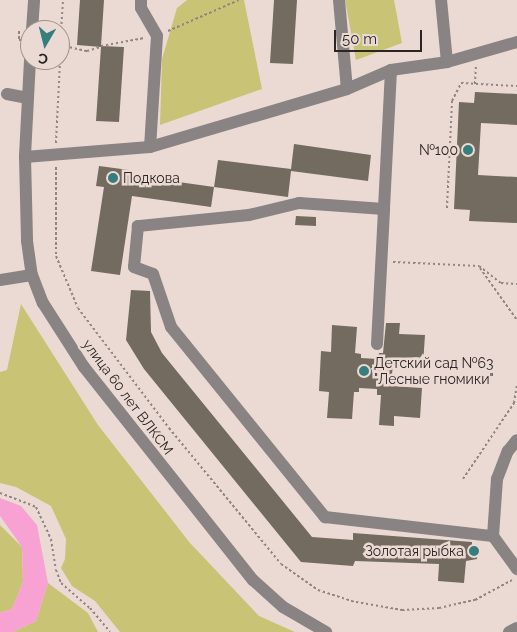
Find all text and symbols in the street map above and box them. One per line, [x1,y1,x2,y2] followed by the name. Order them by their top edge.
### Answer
[20,20,70,70] north arrow
[337,20,424,52] scale bar
[342,30,377,48] text: 50 m
[37,50,49,67] text: С
[419,142,458,158] place label: №100
[462,144,474,156] marker: №100
[123,170,180,186] place label: Подкова
[107,172,119,184] marker: Подкова
[79,336,177,458] street label: улица 60 лет ВЛКСМ
[374,355,494,388] place label: Детский сад №63 "Лесные гномики"
[358,365,370,377] marker: Детский сад №63 "Лесные гномики"
[365,543,464,559] place label: Золотая рыбка
[468,545,480,557] marker: Золотая рыбка

